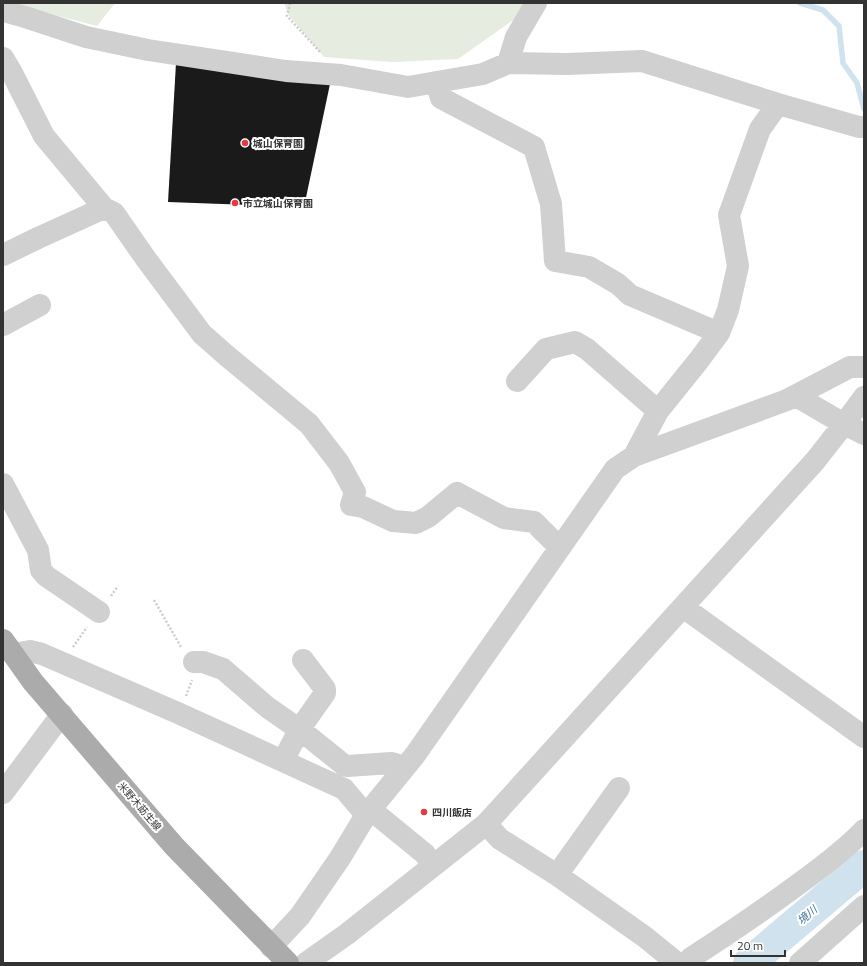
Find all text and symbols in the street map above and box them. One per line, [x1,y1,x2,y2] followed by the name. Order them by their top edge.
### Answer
[253,136,303,151] place label: 城山保育園
[240,138,250,148] marker: 城山保育園
[243,196,313,211] place label: 市立城山保育園
[230,198,240,208] marker: 市立城山保育園
[114,779,165,834] street label: 米野木莇生線
[432,805,472,820] place label: 四川飯店
[419,807,429,817] marker: 四川飯店
[793,901,821,928] water label: 境川
[731,932,785,958] scale bar
[737,936,763,955] text: 20 m

